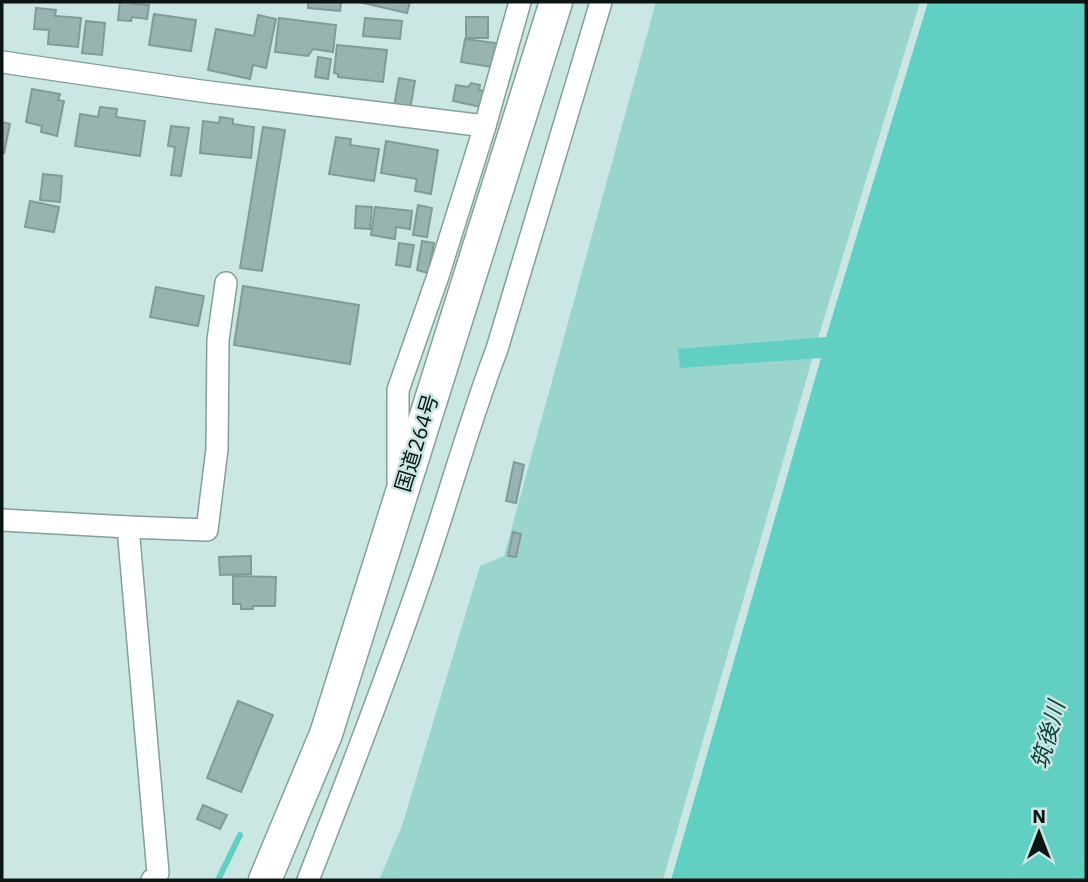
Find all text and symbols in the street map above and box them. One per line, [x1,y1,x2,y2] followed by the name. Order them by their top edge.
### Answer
[388,390,444,495] street label: 国道264号
[1024,695,1071,772] water label: 筑後川
[1004,798,1074,868] north arrow
[1032,804,1046,828] text: N

